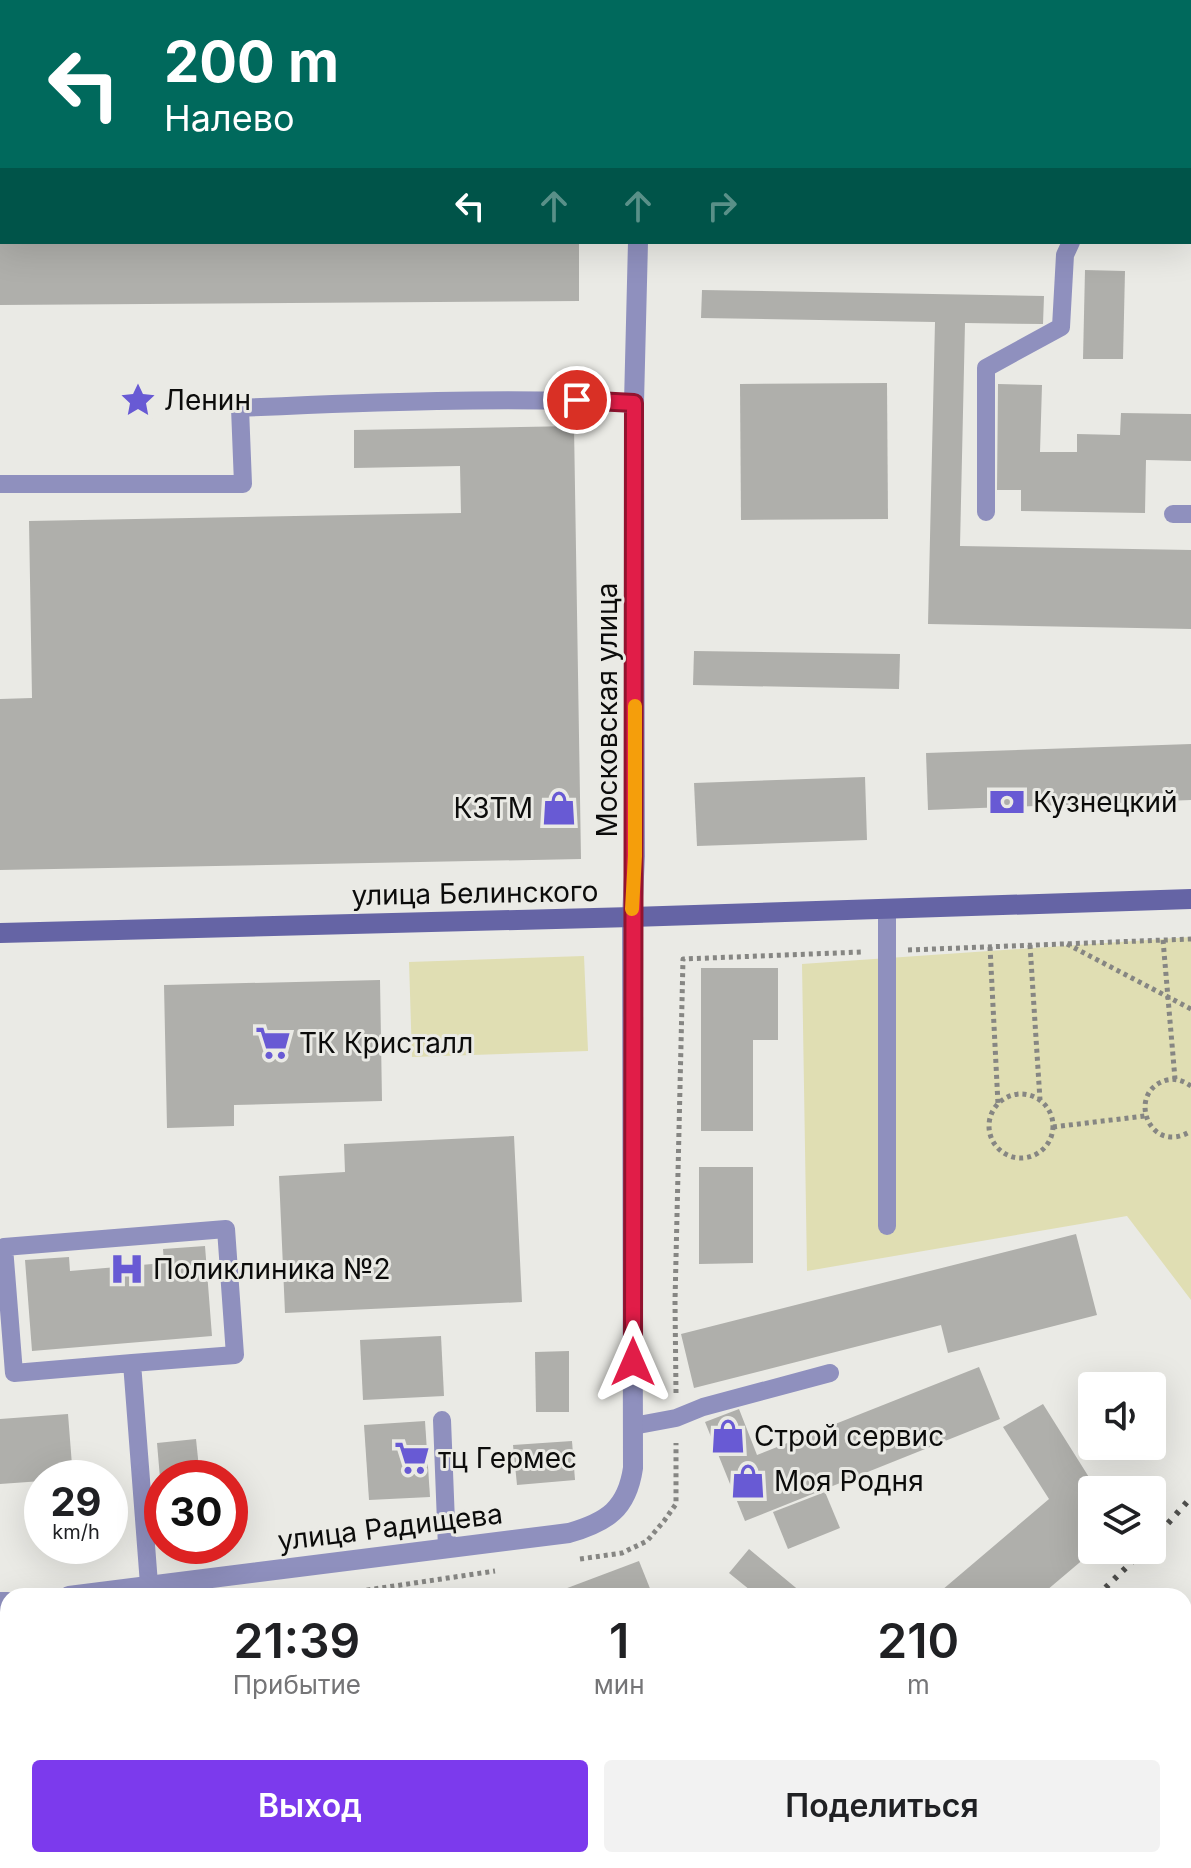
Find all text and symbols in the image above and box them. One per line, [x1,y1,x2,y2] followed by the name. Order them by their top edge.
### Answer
[164,28,339,96] text: 200 m
[32,32,136,136] icon: left
[164,96,295,140] text: Налево
[448,184,492,228] icon: left
[532,184,576,228] icon: ahead
[616,184,660,228] icon: ahead
[700,184,744,228] icon: right
[543,366,611,434] pin
[555,378,599,422] icon: arrive
[119,381,157,419] place icon: Ленин
[164,383,251,417] place label: Ленин
[590,582,624,838] street label: Московская улица
[988,783,1026,821] bank icon: Кузнецкий
[1033,785,1178,819] place label: Кузнецкий
[540,789,578,827] shop icon: КЗТМ
[454,791,533,825] place label: КЗТМ
[351,874,599,912] street label: улица Белинского
[254,1024,292,1062] supermarket icon: ТК Кристалл
[299,1026,473,1060] place label: ТК Кристалл
[108,1250,146,1288] hospital icon: Поликлиника №2
[153,1252,391,1286] place label: Поликлиника №2
[591,1320,675,1404] position arrow
[1078,1372,1166,1564] map controls
[1078,1372,1166,1460] button: sound
[709,1417,747,1455] shop icon: Строй сервис
[754,1419,944,1453] place label: Строй сервис
[393,1439,431,1477] supermarket icon: тц Гермес
[438,1441,577,1475] place label: тц Гермес
[144,1460,248,1564] speed limit sign: 30
[729,1462,767,1500] shop icon: Моя Родня
[774,1464,924,1498] place label: Моя Родня
[1078,1476,1166,1564] button: layers
[50,1477,102,1526] text: 29
[276,1496,504,1558] street label: улица Радищева
[52,1520,100,1544] text: km/h
[234,1611,360,1670] text: 21:39
[609,1611,629,1670] text: 1
[877,1611,959,1670] text: 210
[233,1669,361,1700] text: Прибытие
[594,1669,645,1700] text: мин
[907,1669,930,1700] text: m
[32,1760,588,1852] button: Выход
[604,1760,1160,1852] button: Поделиться

